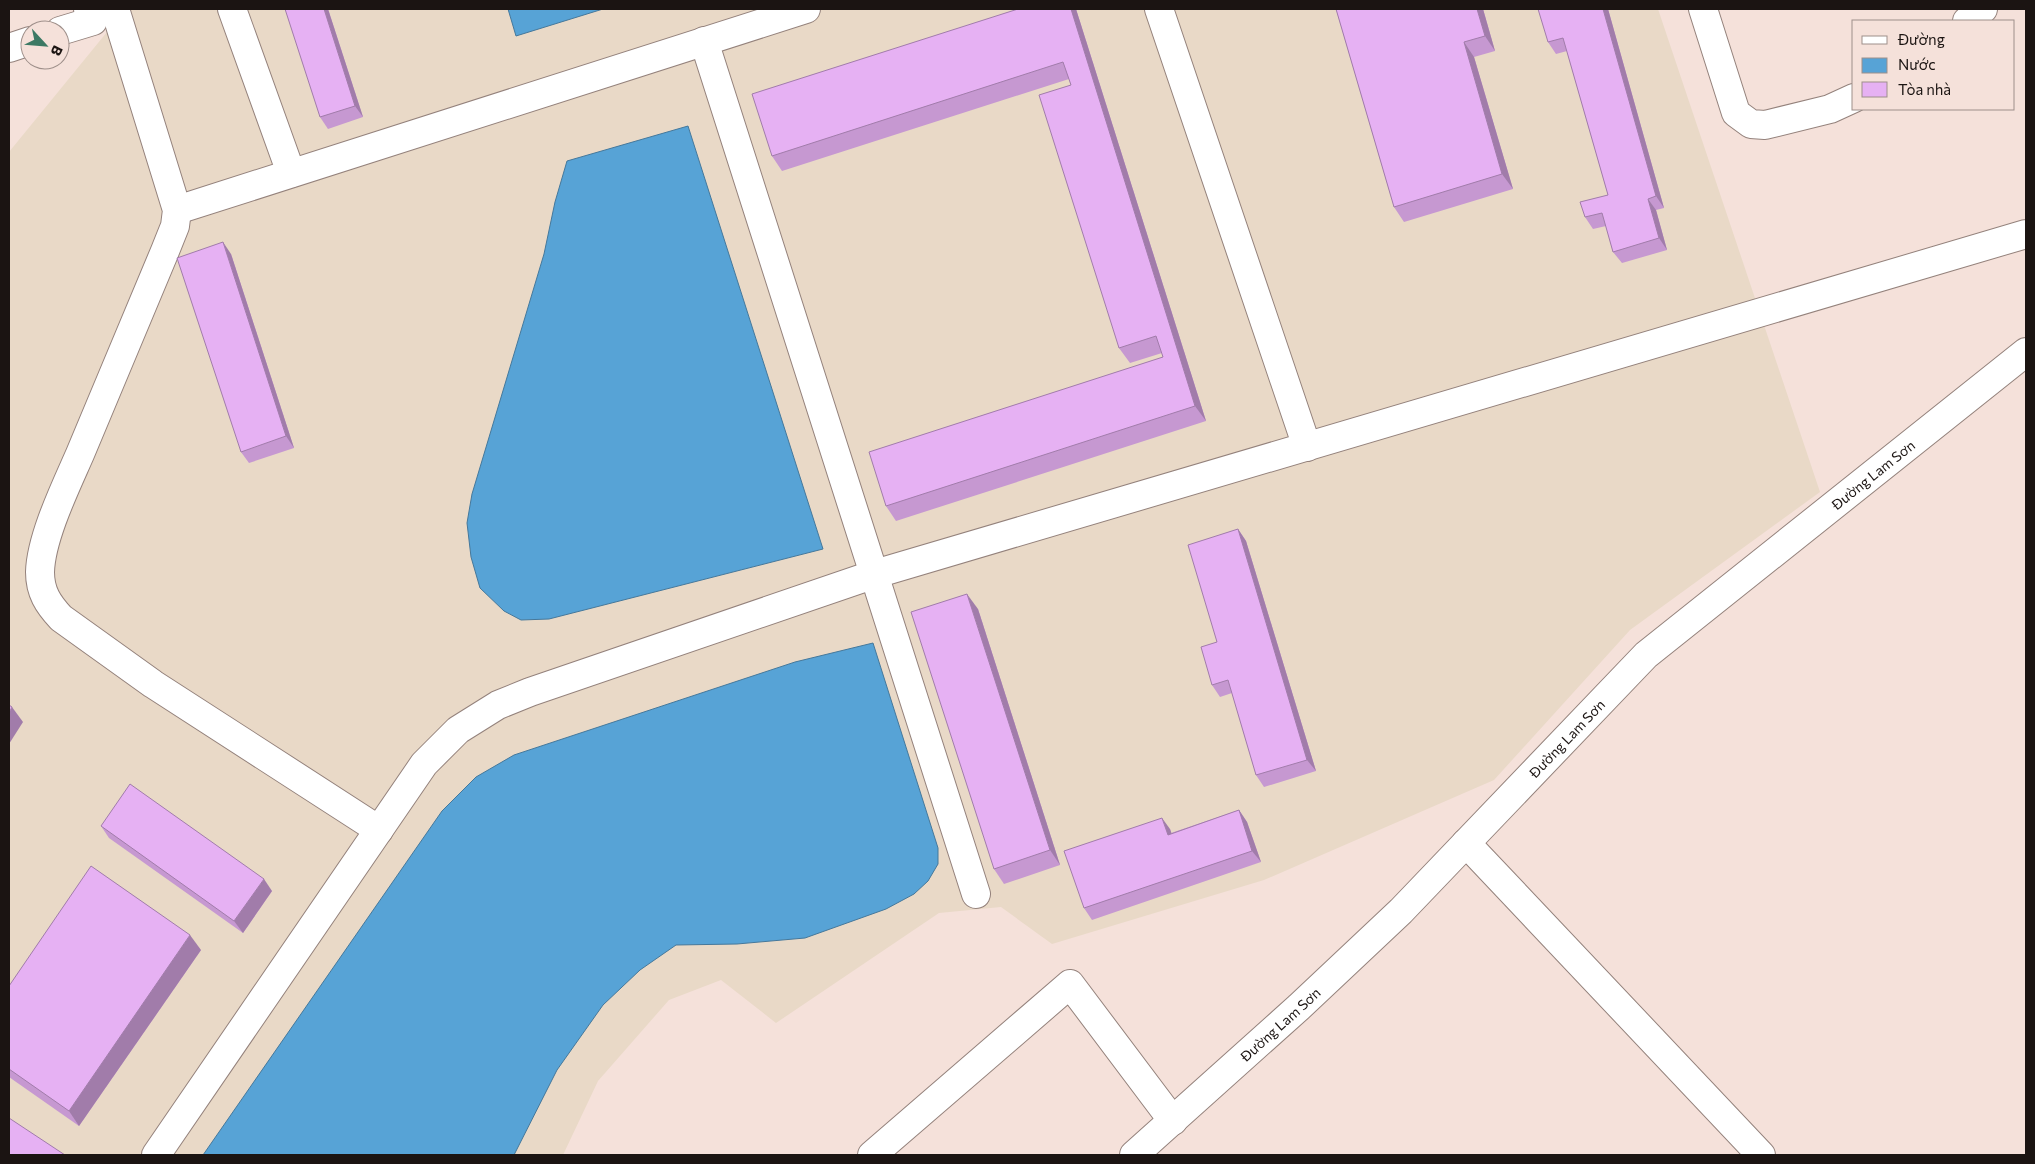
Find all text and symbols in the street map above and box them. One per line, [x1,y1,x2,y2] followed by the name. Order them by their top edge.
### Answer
[20,20,70,70] north arrow
[1852,20,2015,110] legend
[1897,30,1945,48] text: Đường
[47,43,67,59] text: B
[1898,55,1936,73] text: Nước
[1898,80,1951,98] text: Tòa nhà
[1827,436,1918,513] street label: Đường Lam Sơn
[1524,695,1608,781] street label: Đường Lam Sơn
[1236,984,1323,1065] street label: Đường Lam Sơn

